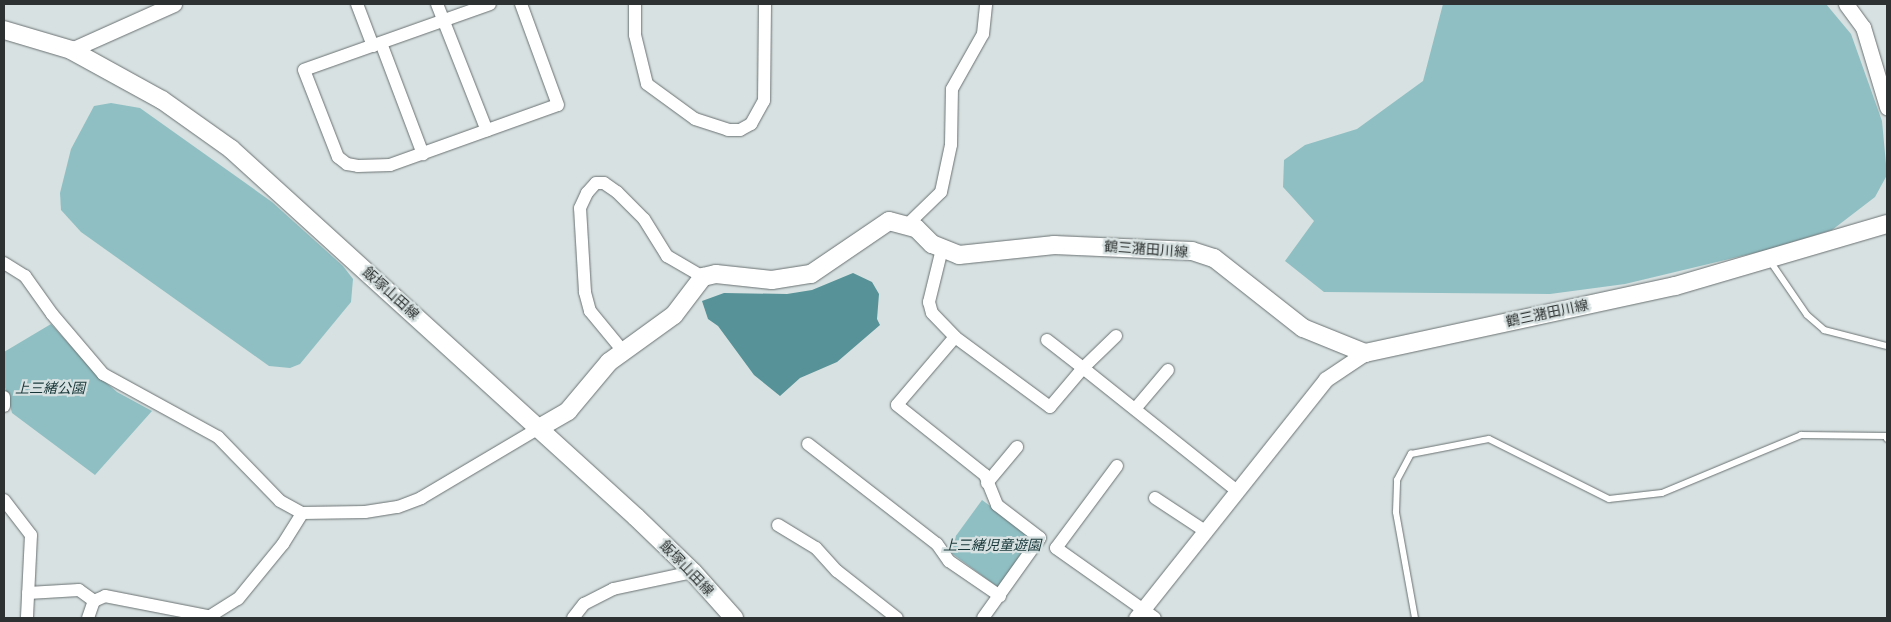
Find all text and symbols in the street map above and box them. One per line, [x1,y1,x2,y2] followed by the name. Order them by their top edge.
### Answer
[1104,238,1188,260] street label: 鶴三潴田川線
[359,263,423,323] street label: 飯塚山田線
[1504,296,1590,330] street label: 鶴三潴田川線
[15,380,85,396] park label: 上三緒公園
[657,537,717,599] street label: 飯塚山田線
[943,537,1041,553] park label: 上三緒児童遊園

